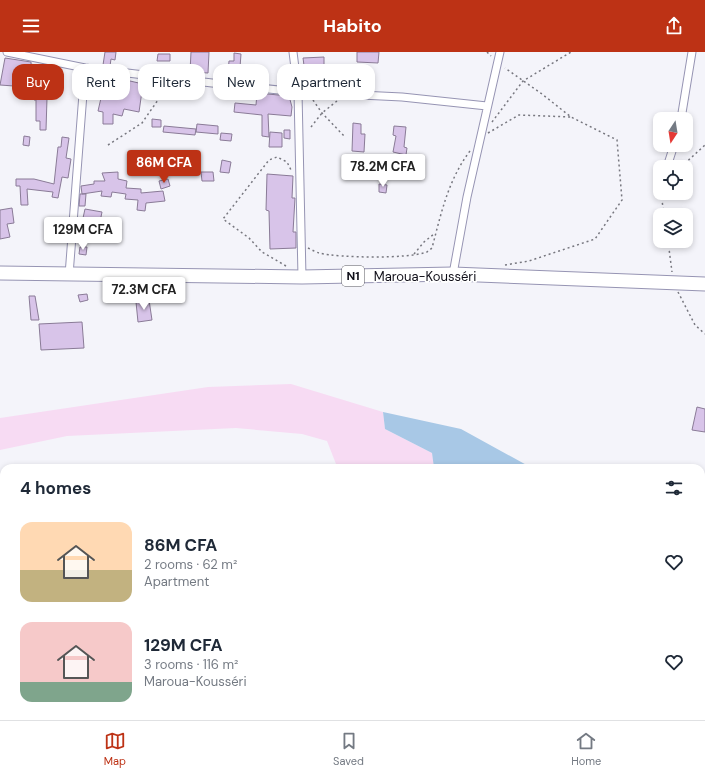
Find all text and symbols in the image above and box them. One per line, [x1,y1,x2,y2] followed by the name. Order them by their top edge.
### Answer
[323,14,382,38] text: Habito
[20,15,42,37] icon: menu
[663,15,685,37] icon: share
[12,64,64,100] chip: Buy
[72,64,130,100] chip: Rent
[138,64,205,100] chip: Filters
[213,64,269,100] chip: New
[277,64,375,100] chip: Apartment
[653,112,693,152] north arrow
[653,112,693,248] map controls
[127,150,201,184] pin: 86M CFA
[136,154,192,171] text: 86M CFA
[337,154,429,188] pin: 78.2M CFA
[350,158,416,175] text: 78.2M CFA
[653,160,693,200] button: locate
[653,208,693,248] button: layers
[42,217,124,251] pin: 129M CFA
[53,221,113,238] text: 129M CFA
[342,266,364,286] road number: N1
[374,268,476,285] street label: Maroua-Kousséri
[98,277,190,311] pin: 72.3M CFA
[111,281,177,298] text: 72.3M CFA
[20,477,91,499] text: 4 homes
[663,477,685,499] icon: filters
[144,534,217,556] text: 86M CFA
[52,538,100,586] icon: home
[663,551,685,573] icon: heart
[144,556,237,573] text: 2 rooms · 62 m²
[144,573,209,590] text: Apartment
[144,634,223,656] text: 129M CFA
[52,638,100,686] icon: home
[663,651,685,673] icon: heart
[144,656,238,673] text: 3 rooms · 116 m²
[144,673,247,690] text: Maroua-Kousséri
[104,730,126,768] tab: Map
[333,730,364,768] tab: Saved
[571,730,601,768] tab: Home

